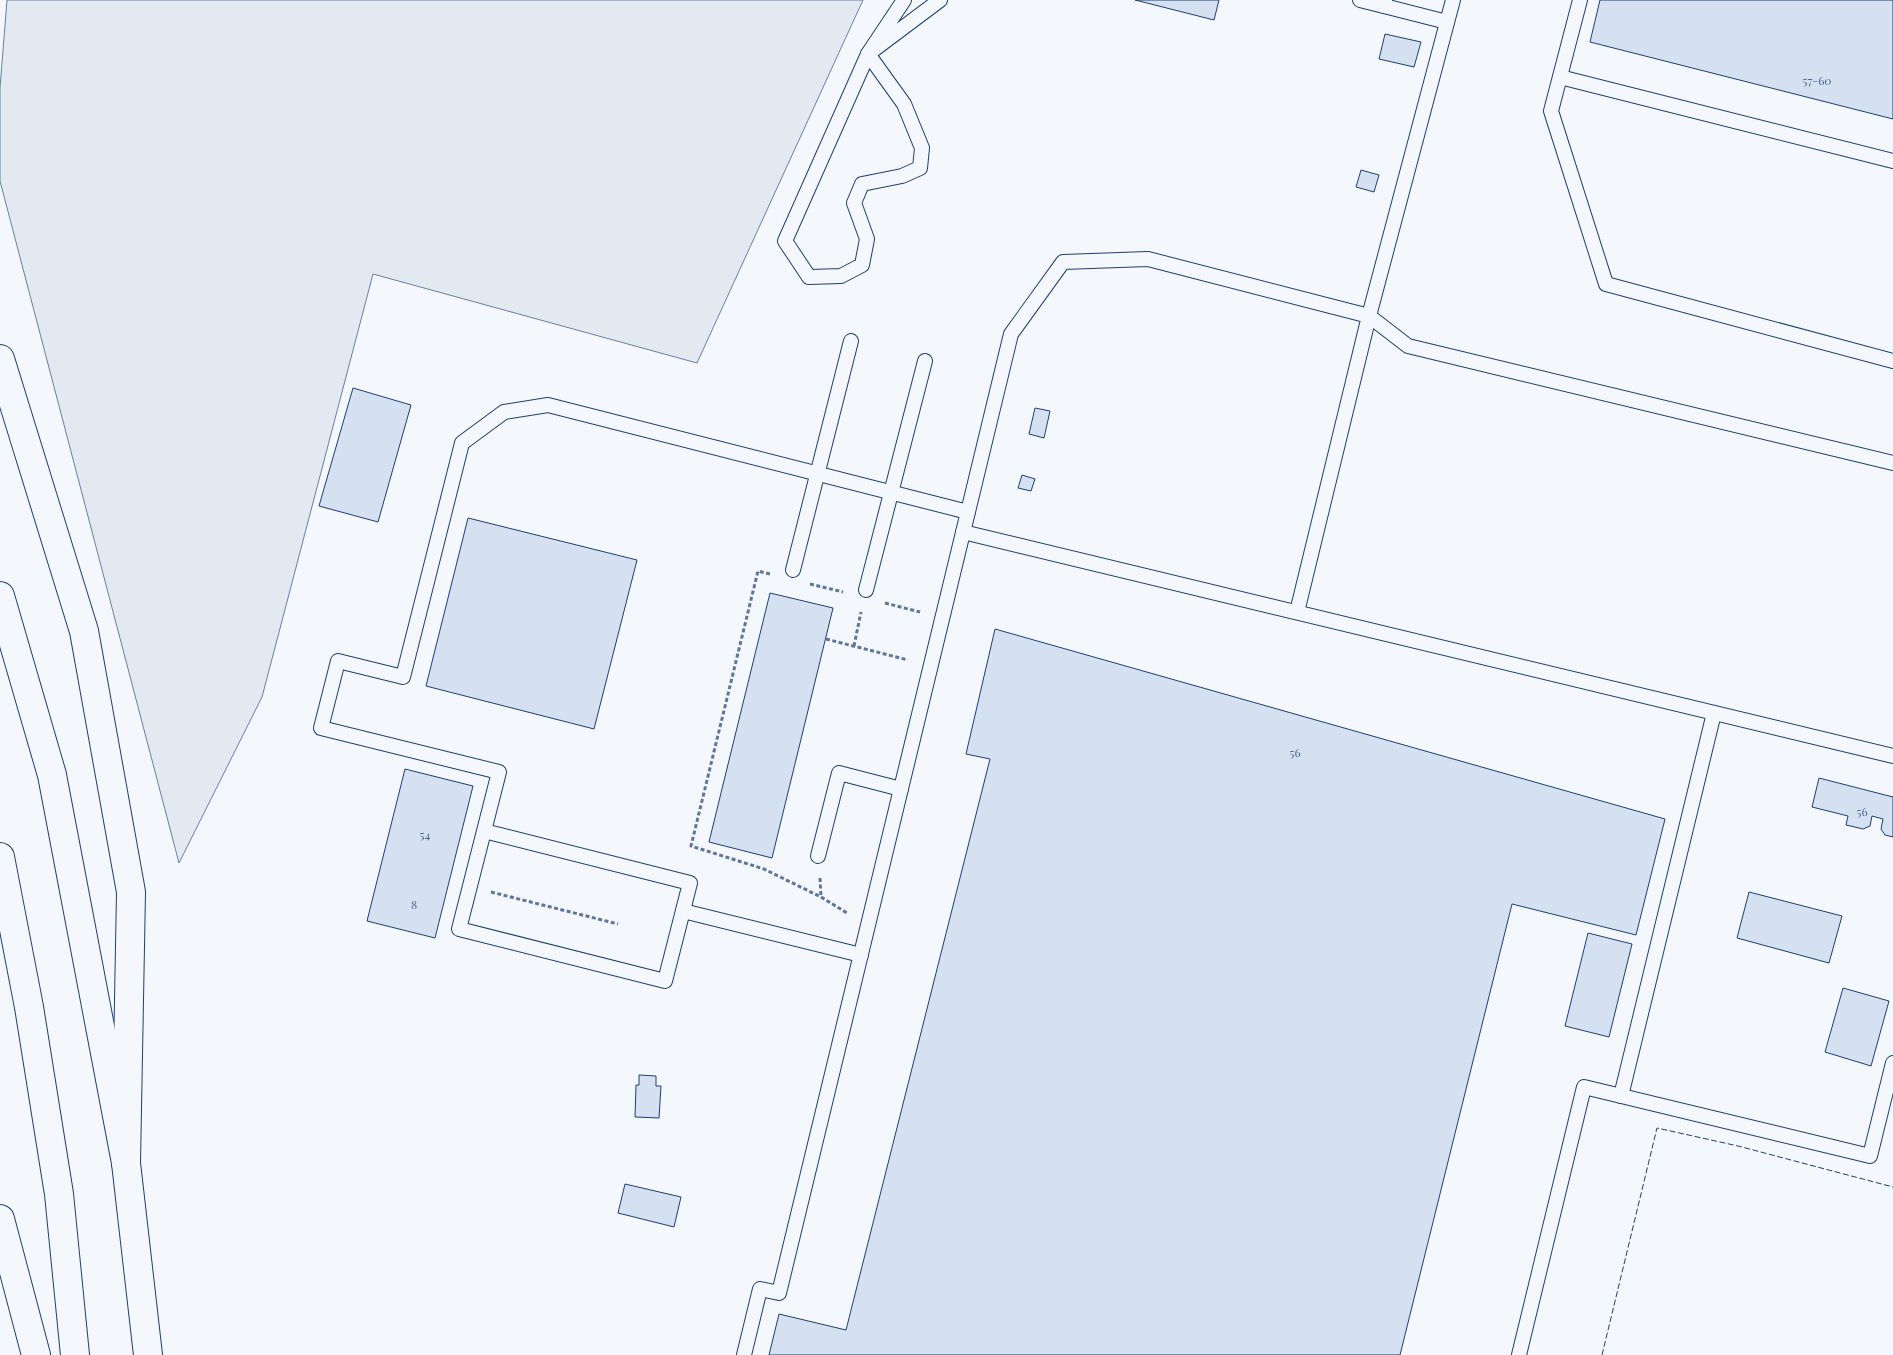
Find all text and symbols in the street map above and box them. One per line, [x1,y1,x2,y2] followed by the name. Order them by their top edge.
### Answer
[1802,72,1832,88] house number: 57-60
[1289,744,1301,760] house number: 56
[1856,803,1868,819] house number: 56
[420,826,431,842] house number: 54
[411,896,417,912] house number: 8

